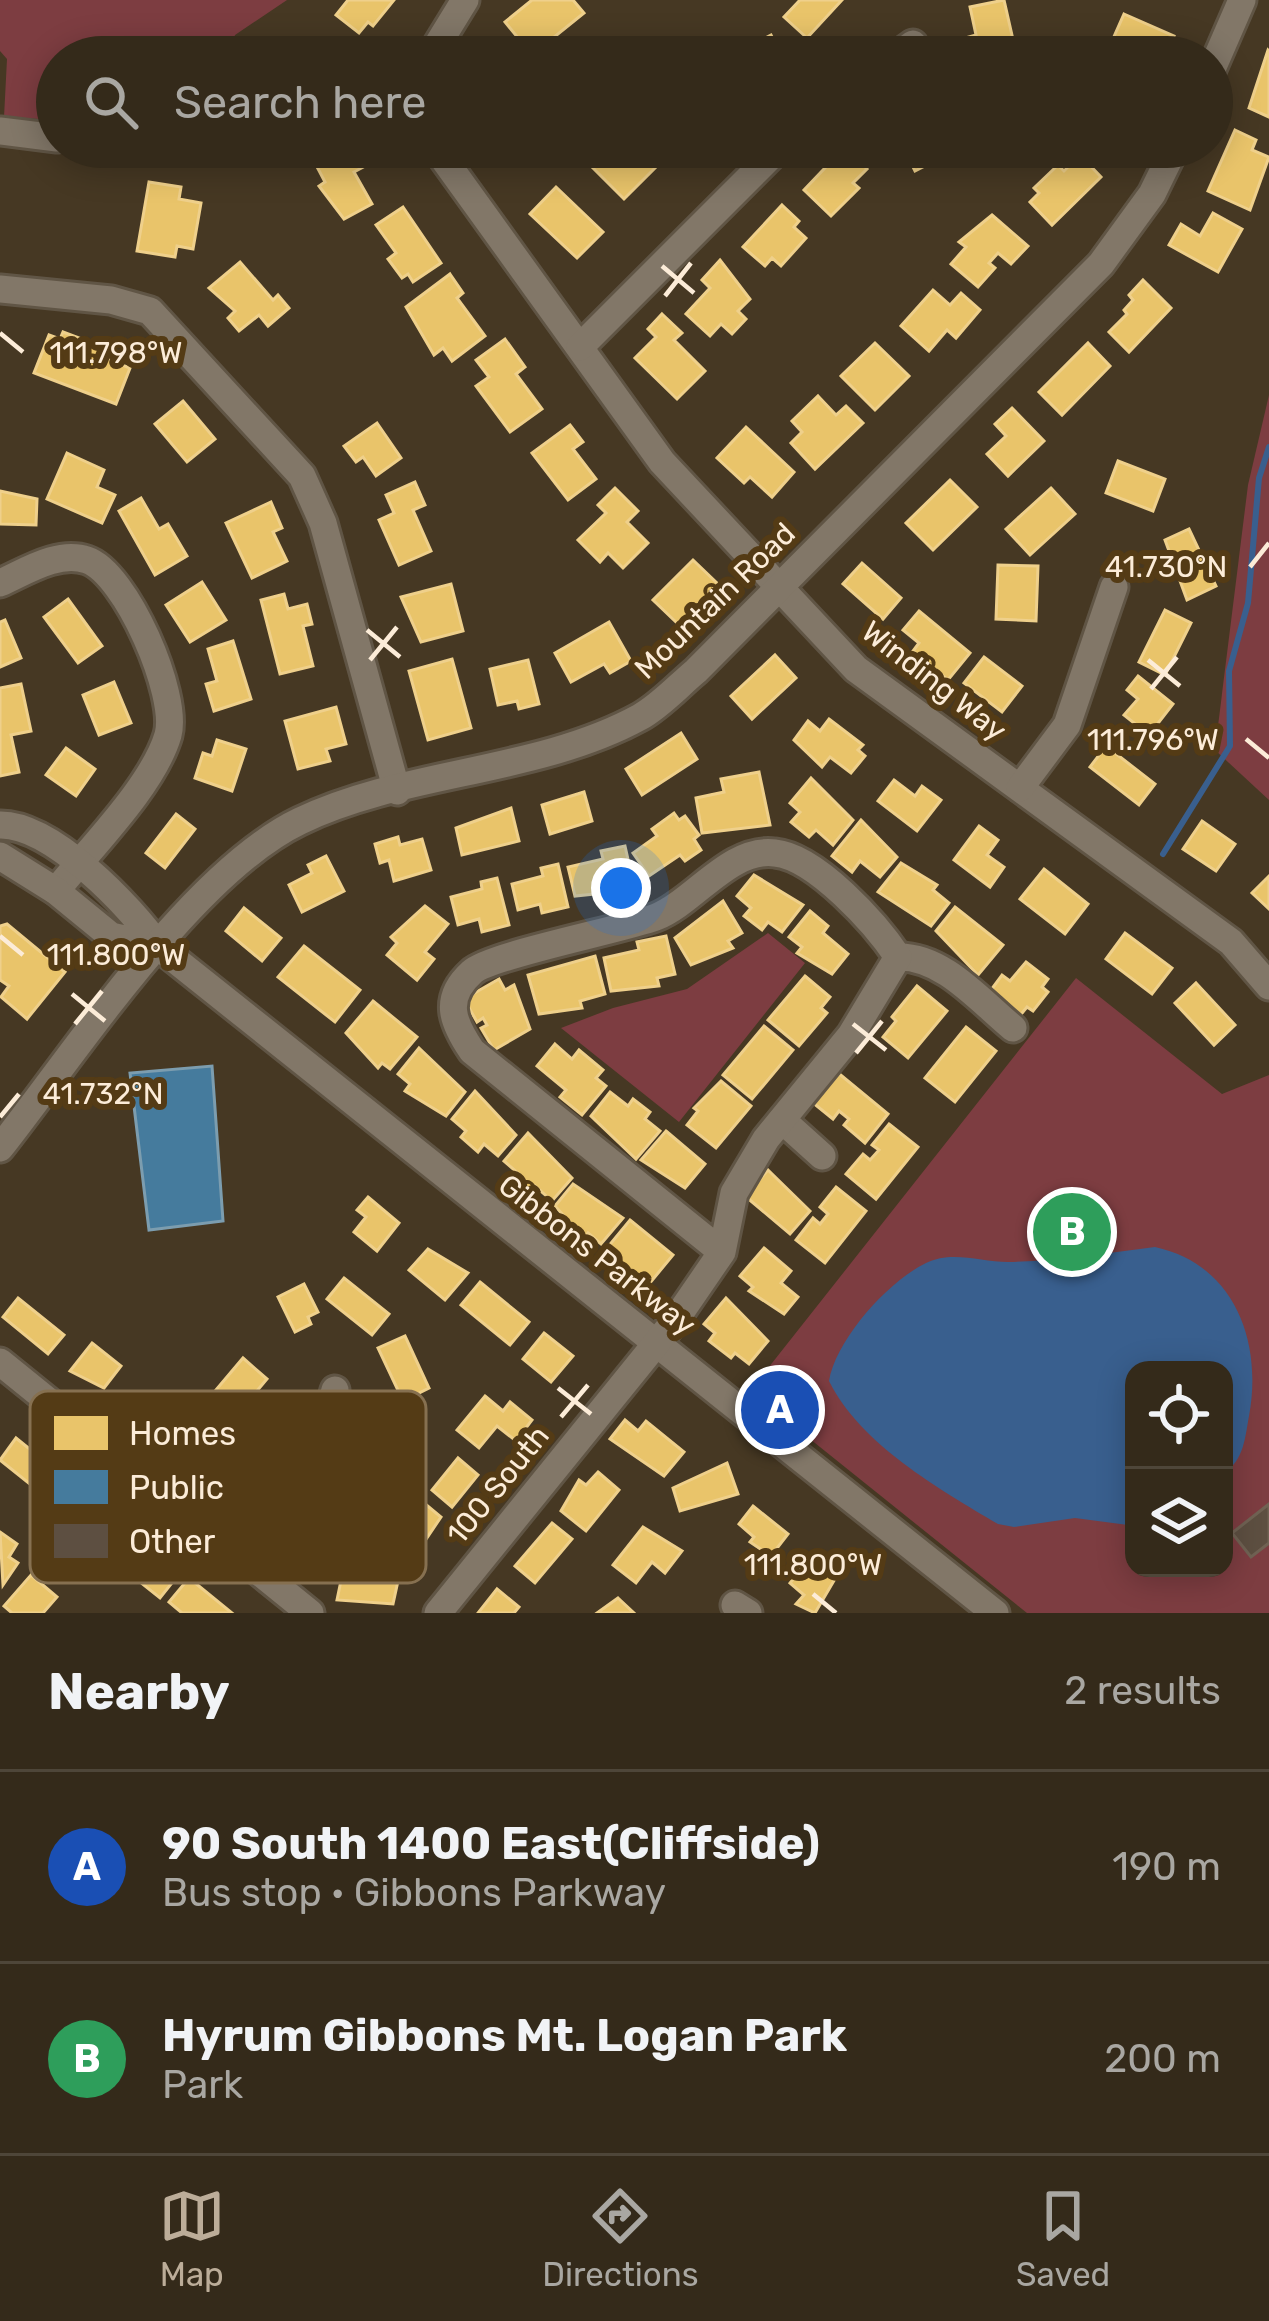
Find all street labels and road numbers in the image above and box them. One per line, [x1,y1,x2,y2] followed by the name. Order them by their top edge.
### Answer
[627,515,803,687] street label: Mountain Road
[854,613,1014,749] street label: Winding Way
[491,1167,703,1343] street label: Gibbons Parkway
[439,1418,557,1552] street label: 100 South

